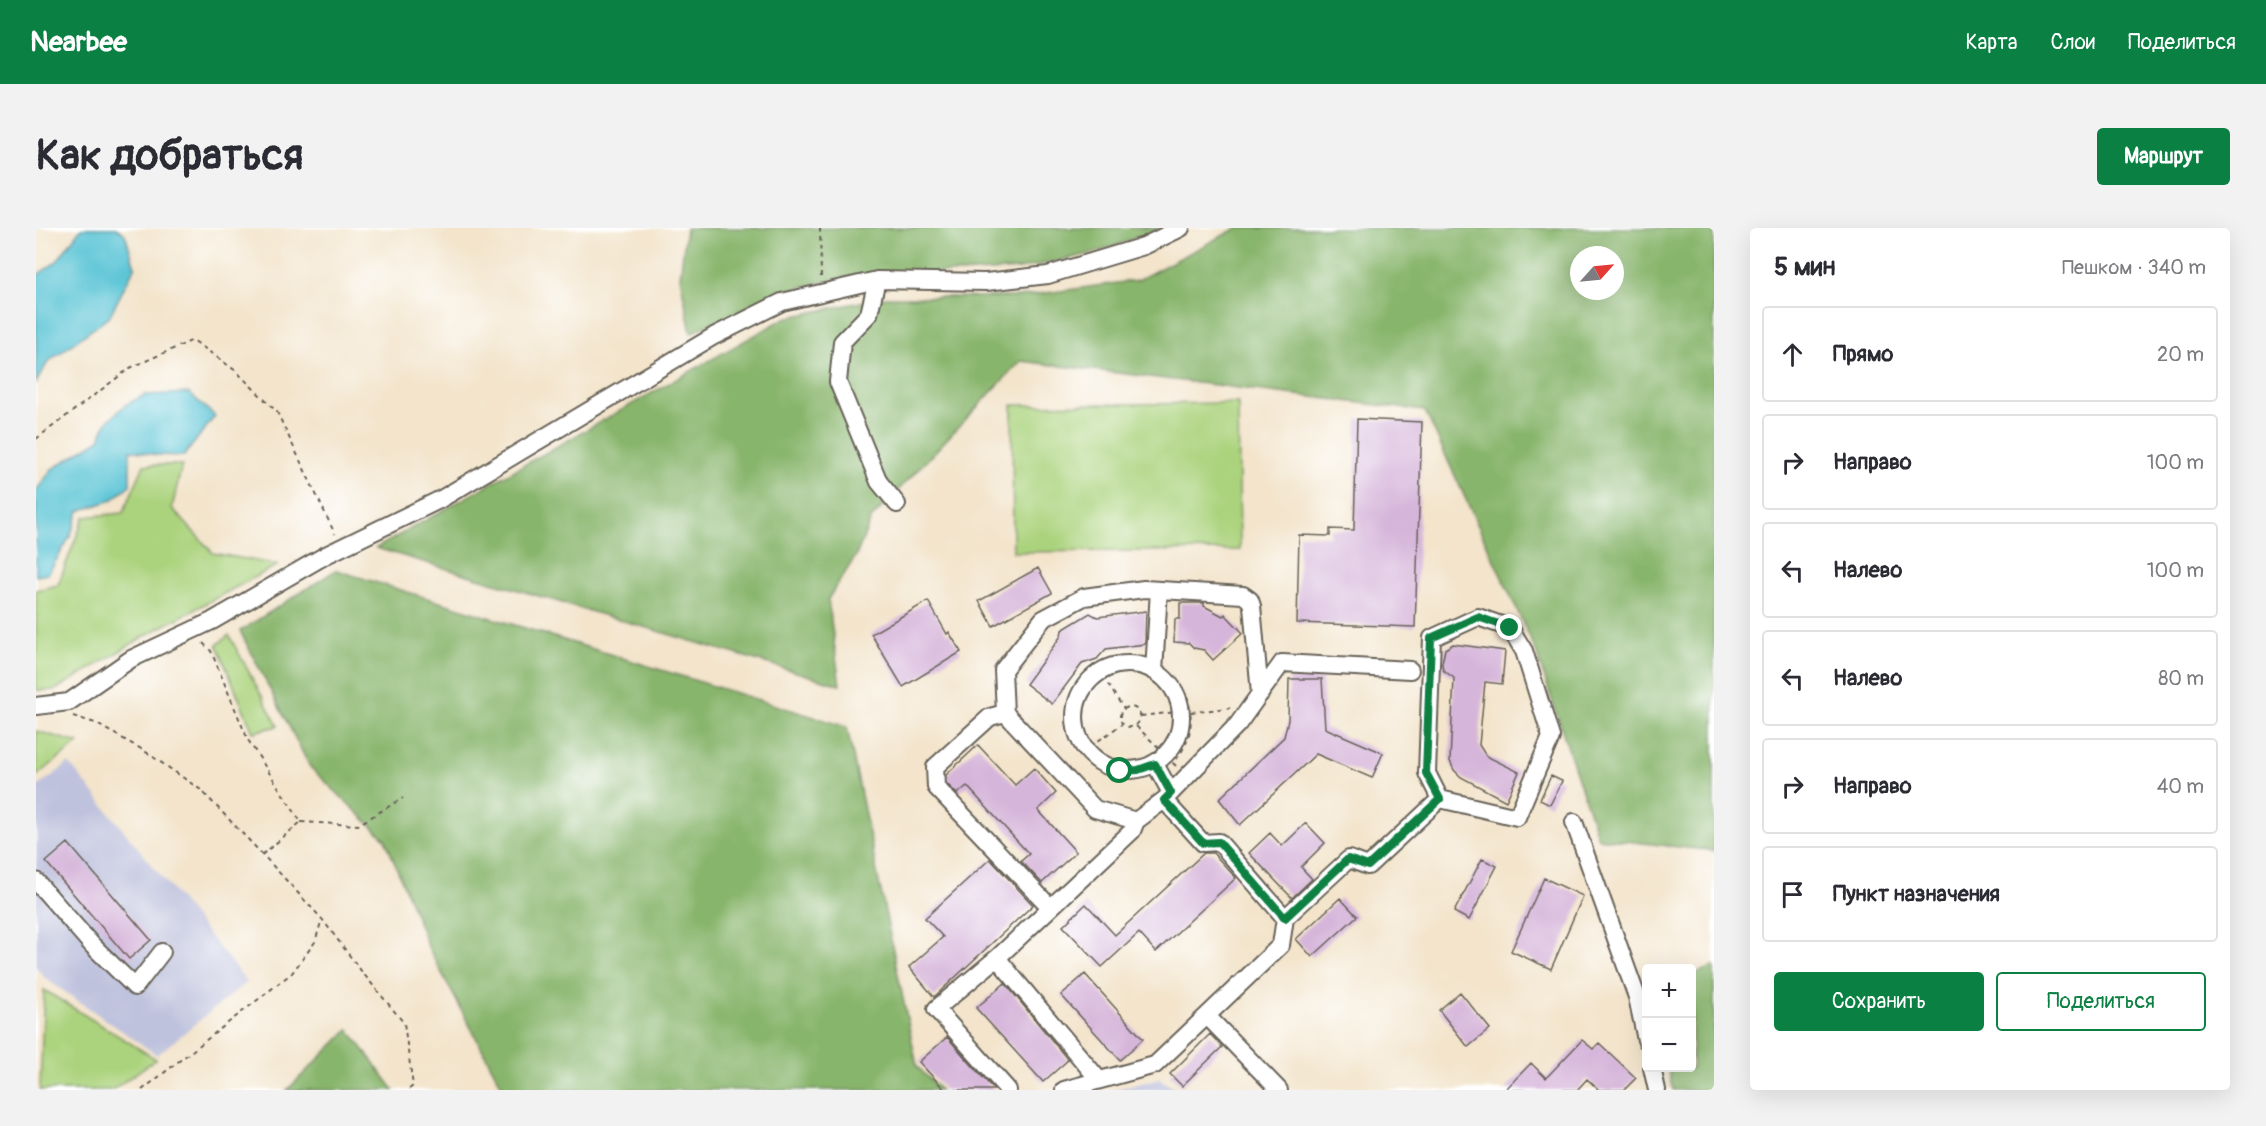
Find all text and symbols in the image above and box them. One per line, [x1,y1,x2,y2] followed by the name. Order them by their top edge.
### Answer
[30,25,127,60] text: Nearbee
[1965,29,2017,56] text: Карта
[2050,29,2095,56] text: Слои
[2128,29,2236,56] text: Поделиться
[2097,128,2230,185] button: Маршрут
[36,130,303,182] text: Как добраться
[1570,246,1624,300] north arrow
[1774,251,1835,283] text: 5 мин
[2062,255,2206,280] text: Пешком · 340 m
[1776,338,1809,371] icon: ahead
[1833,340,1893,368] text: Прямо
[2157,342,2204,367] text: 20 m
[1776,446,1809,479] icon: right
[1833,448,1912,476] text: Направо
[2147,450,2204,475] text: 100 m
[1776,554,1809,587] icon: left
[1833,556,1902,584] text: Налево
[2147,558,2204,583] text: 100 m
[1496,614,1522,640] route end
[1776,662,1809,695] icon: left
[1833,664,1902,692] text: Налево
[2158,666,2204,691] text: 80 m
[1106,757,1132,783] route start
[1776,770,1809,803] icon: right
[1833,772,1912,800] text: Направо
[2157,774,2204,799] text: 40 m
[1776,878,1809,911] icon: arrive
[1833,880,2000,908] text: Пункт назначения
[1642,964,1696,1072] map controls
[1642,964,1696,1018] button: +
[1774,972,1984,1031] button: Сохранить
[1996,972,2206,1031] button: Поделиться
[1642,1018,1696,1072] button: −

